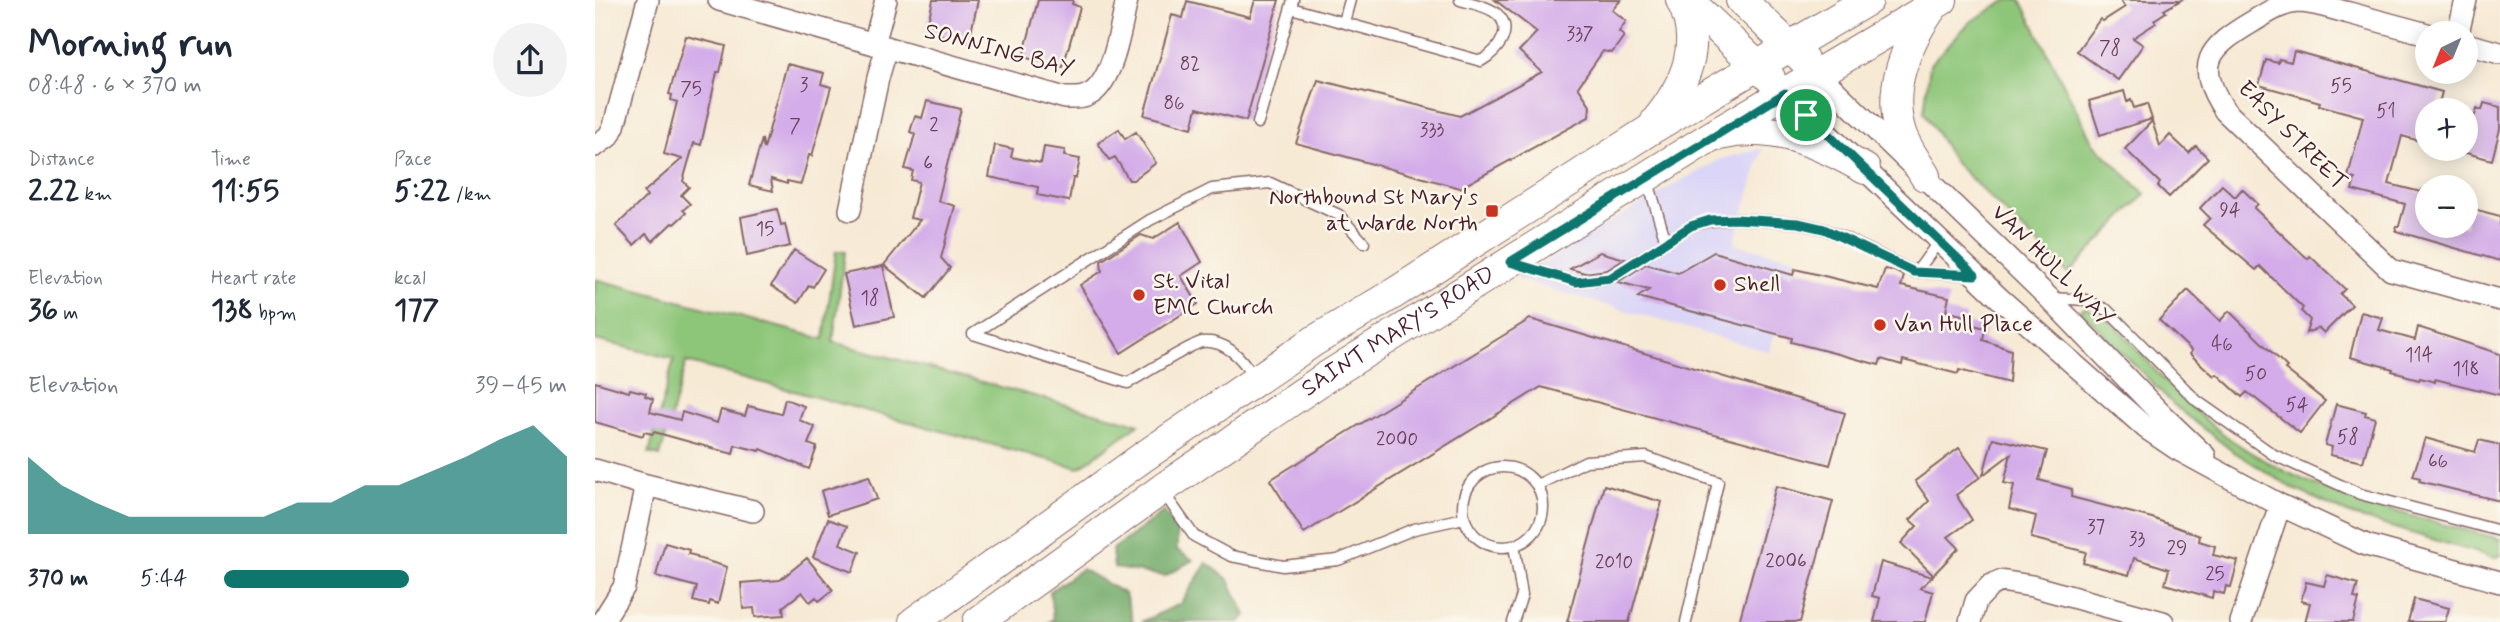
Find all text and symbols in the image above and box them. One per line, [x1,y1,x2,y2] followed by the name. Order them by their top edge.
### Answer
[921,17,1077,85] street label: SONNING BAY
[28,20,233,69] text: Morning run
[2415,21,2478,84] north arrow
[2415,21,2478,238] map controls
[1566,22,1594,47] house number: 337
[493,23,567,97] button: share
[2099,36,2121,61] house number: 78
[1180,52,1200,77] house number: 82
[28,71,202,101] text: 08:48 · 6 × 370 m
[800,73,809,98] house number: 3
[2330,74,2352,99] house number: 55
[2231,75,2353,197] street label: EASY STREET
[680,77,702,102] house number: 75
[1776,85,1836,145] pin
[1163,91,1185,116] house number: 86
[1787,96,1825,134] icon: arrive
[2415,98,2478,161] button: +
[2376,99,2396,124] house number: 51
[929,113,939,138] house number: 2
[789,114,801,139] house number: 7
[1420,118,1444,143] house number: 333
[28,147,95,172] text: Distance
[211,147,251,172] text: Time
[394,147,432,172] text: Pace
[923,151,933,176] house number: 6
[28,172,79,211] text: 2.22
[211,172,279,211] text: 11:55
[394,172,451,211] text: 5:22
[2415,175,2478,238] button: −
[79,182,112,207] text: km
[451,182,492,207] text: /km
[1269,183,1478,239] place label: Northbound St Mary's at Warde North
[1984,198,2120,334] street label: VAN HULL WAY
[2220,198,2240,223] house number: 94
[1484,203,1500,219] marker: Northbound St Mary's at Warde North
[756,217,774,242] house number: 15
[1296,260,1501,404] street label: SAINT MARY'S ROAD
[28,266,103,291] text: Elevation
[211,266,296,291] text: Heart rate
[394,266,426,291] text: kcal
[1153,267,1274,323] place label: St. Vital EMC Church
[1734,270,1780,300] place label: Shell
[1712,277,1728,293] marker: Shell
[861,286,879,311] house number: 18
[1131,287,1147,303] marker: St. Vital EMC Church
[28,291,58,330] text: 36
[211,291,253,330] text: 138
[394,291,439,330] text: 177
[58,301,78,326] text: m
[253,301,297,326] text: bpm
[1894,310,2033,340] place label: Van Hull Place
[1872,317,1888,333] marker: Van Hull Place
[2211,332,2233,357] house number: 46
[2405,343,2433,368] house number: 114
[2453,357,2479,382] house number: 118
[2245,362,2267,387] house number: 50
[28,371,119,401] text: Elevation
[475,371,567,401] text: 39–45 m
[2286,393,2308,418] house number: 54
[2337,425,2359,450] house number: 58
[1376,427,1418,452] house number: 2000
[2428,449,2448,474] house number: 66
[2087,515,2105,540] house number: 37
[2129,527,2145,552] house number: 33
[2167,536,2187,561] house number: 29
[1765,549,1807,574] house number: 2006
[1595,550,1633,575] house number: 2010
[2205,562,2225,587] house number: 25
[28,564,88,594] text: 370 m
[140,564,187,594] text: 5:44

